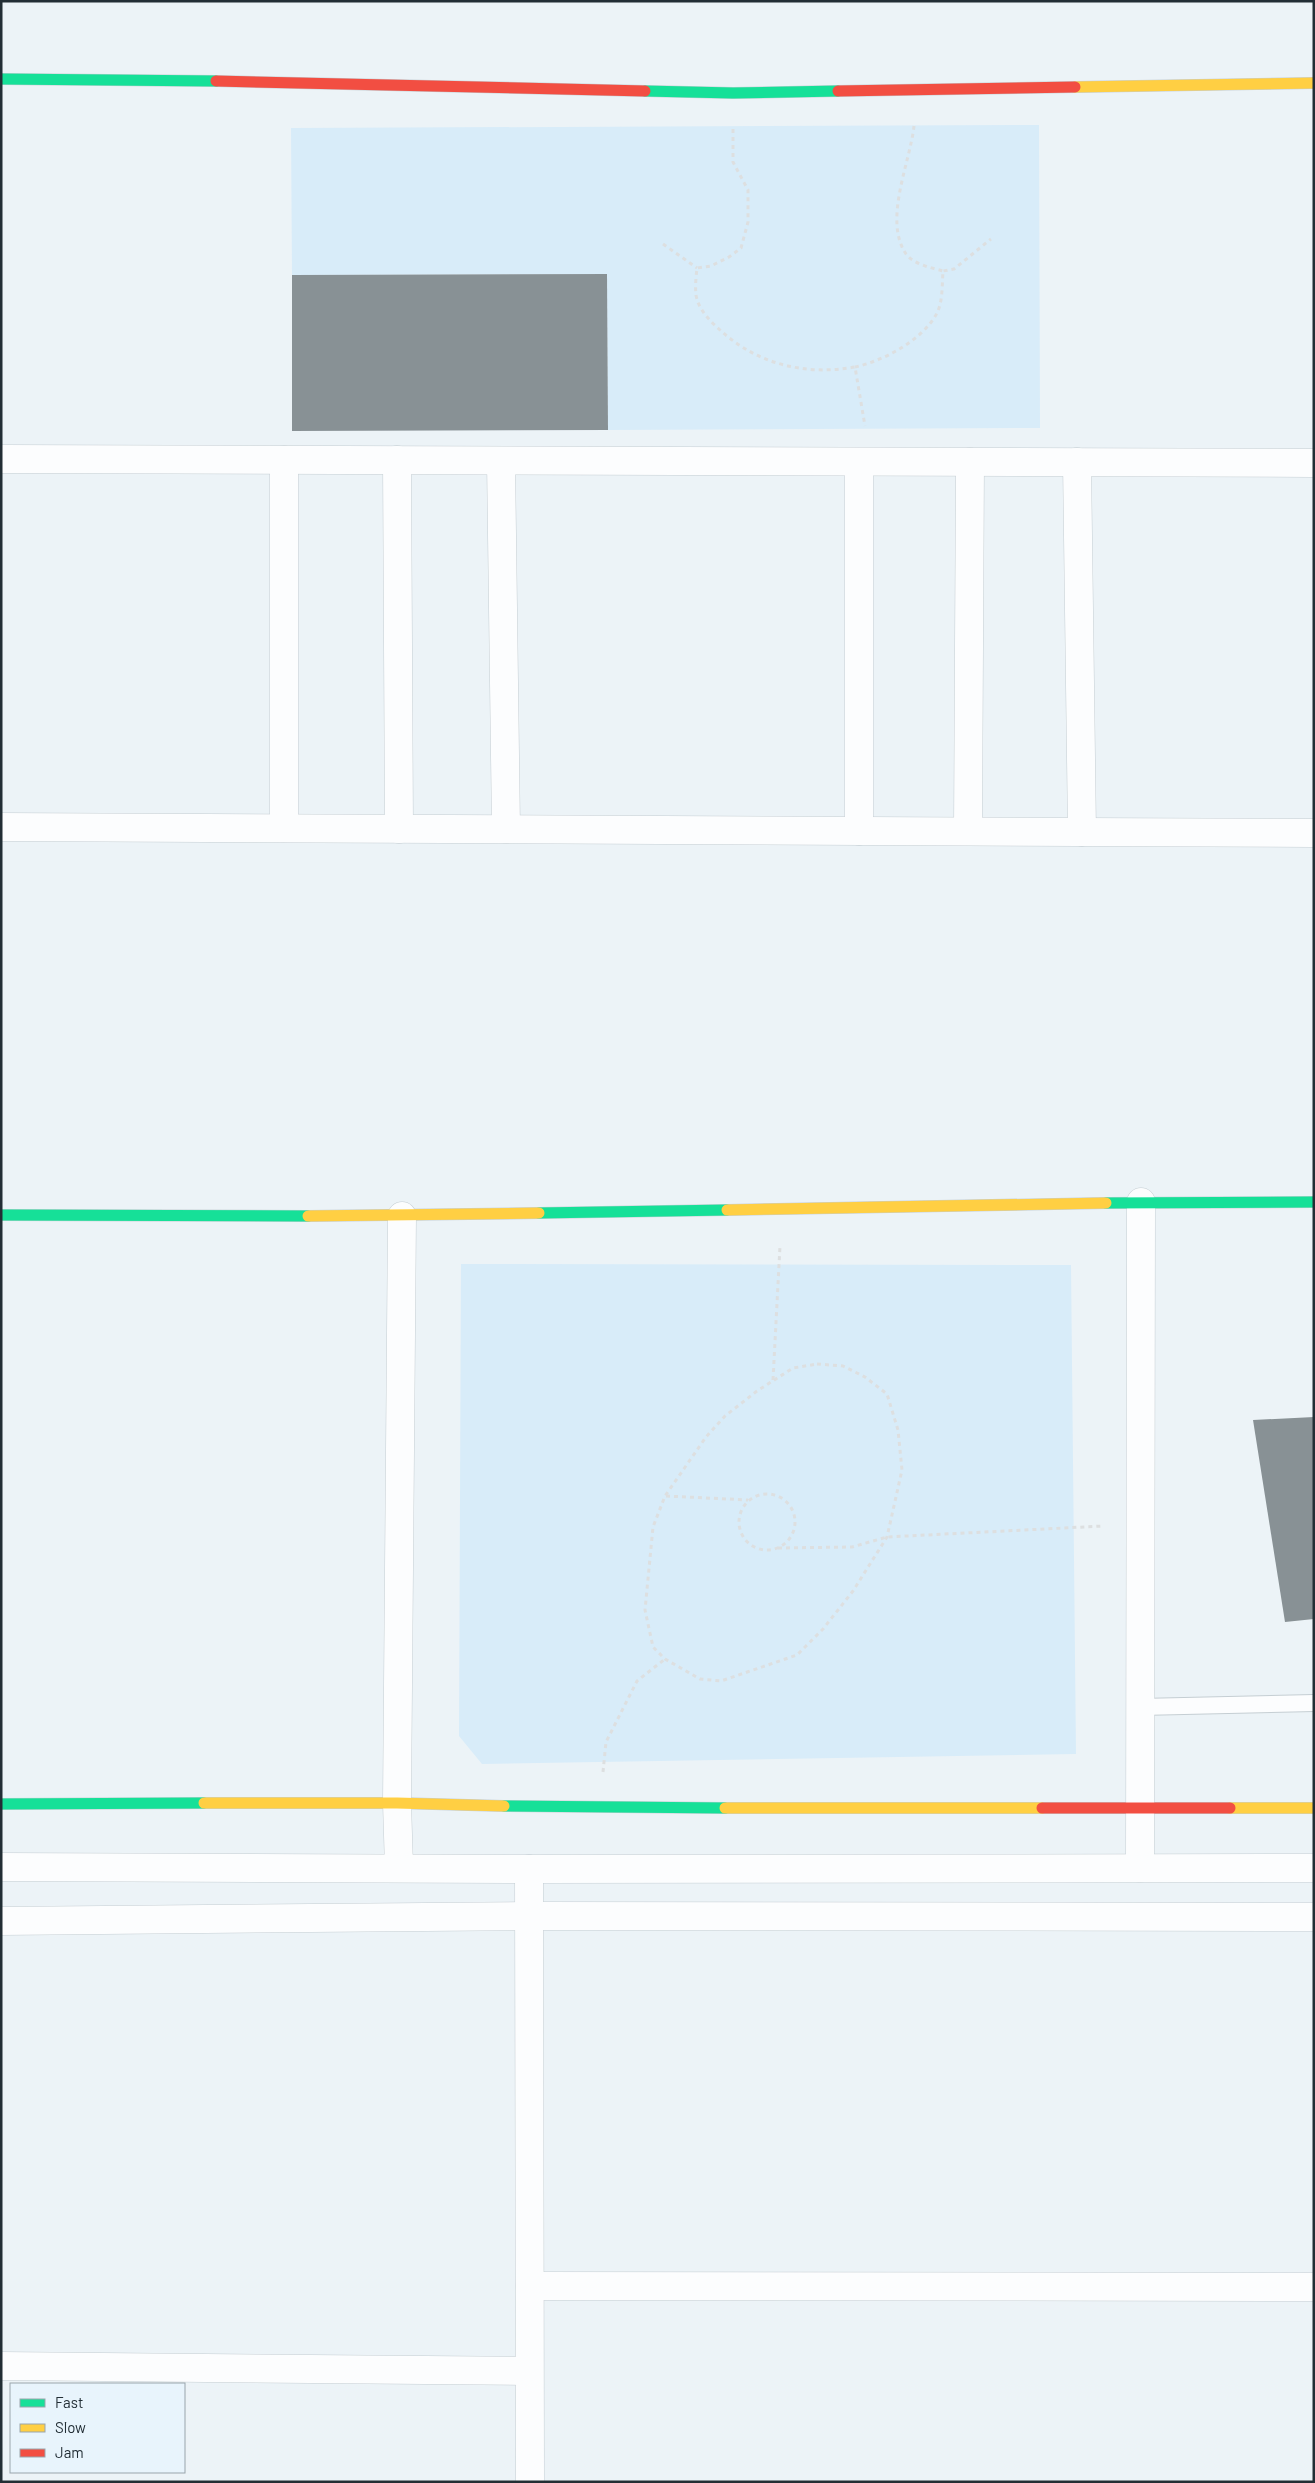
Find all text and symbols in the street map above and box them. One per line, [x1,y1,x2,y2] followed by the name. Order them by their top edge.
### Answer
[10,2383,185,2473] legend
[55,2393,83,2411] text: Fast
[55,2418,86,2436] text: Slow
[55,2443,84,2461] text: Jam

